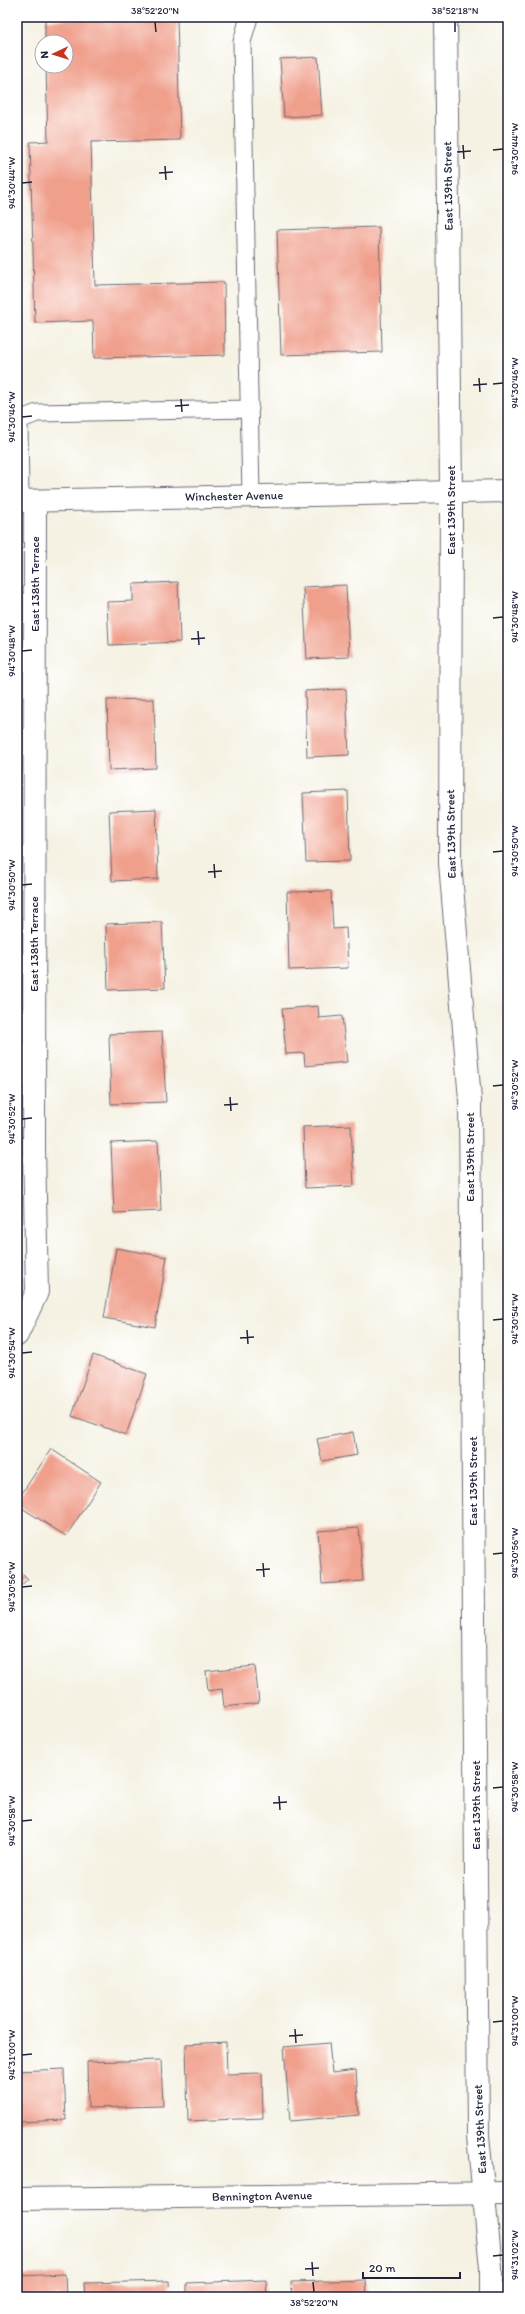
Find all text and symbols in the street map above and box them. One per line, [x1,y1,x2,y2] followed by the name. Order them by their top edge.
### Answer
[131,4,179,17] text: 38°52'20"N
[432,4,479,17] text: 38°52'18"N
[34,34,74,74] north arrow
[38,50,51,59] text: N
[508,123,521,175] text: 94°30'44"W
[440,141,456,231] street label: East 139th Street
[5,157,18,209] text: 94°30'44"W
[508,357,521,409] text: 94°30'46"W
[5,391,18,443] text: 94°30'46"W
[444,465,458,555] street label: East 139th Street
[185,488,283,504] street label: Winchester Avenue
[28,536,42,632] street label: East 138th Terrace
[508,591,521,643] text: 94°30'48"W
[5,625,18,677] text: 94°30'48"W
[443,789,459,879] street label: East 139th Street
[508,825,521,877] text: 94°30'50"W
[5,859,18,911] text: 94°30'50"W
[27,896,41,992] street label: East 138th Terrace
[508,1059,521,1110] text: 94°30'52"W
[5,1093,18,1144] text: 94°30'52"W
[463,1112,477,1202] street label: East 139th Street
[508,1293,521,1345] text: 94°30'54"W
[5,1327,18,1379] text: 94°30'54"W
[466,1436,480,1526] street label: East 139th Street
[508,1527,521,1578] text: 94°30'56"W
[5,1561,18,1612] text: 94°30'56"W
[469,1760,483,1850] street label: East 139th Street
[508,1761,521,1812] text: 94°30'58"W
[5,1795,18,1846] text: 94°30'58"W
[508,1995,521,2046] text: 94°31'00"W
[5,2029,18,2080] text: 94°31'00"W
[471,2084,489,2174] street label: East 139th Street
[212,2188,312,2204] street label: Bennington Avenue
[508,2230,521,2280] text: 94°31'02"W
[363,2254,460,2280] scale bar
[369,2261,396,2275] text: 20 m
[290,2296,338,2309] text: 38°52'20"N

